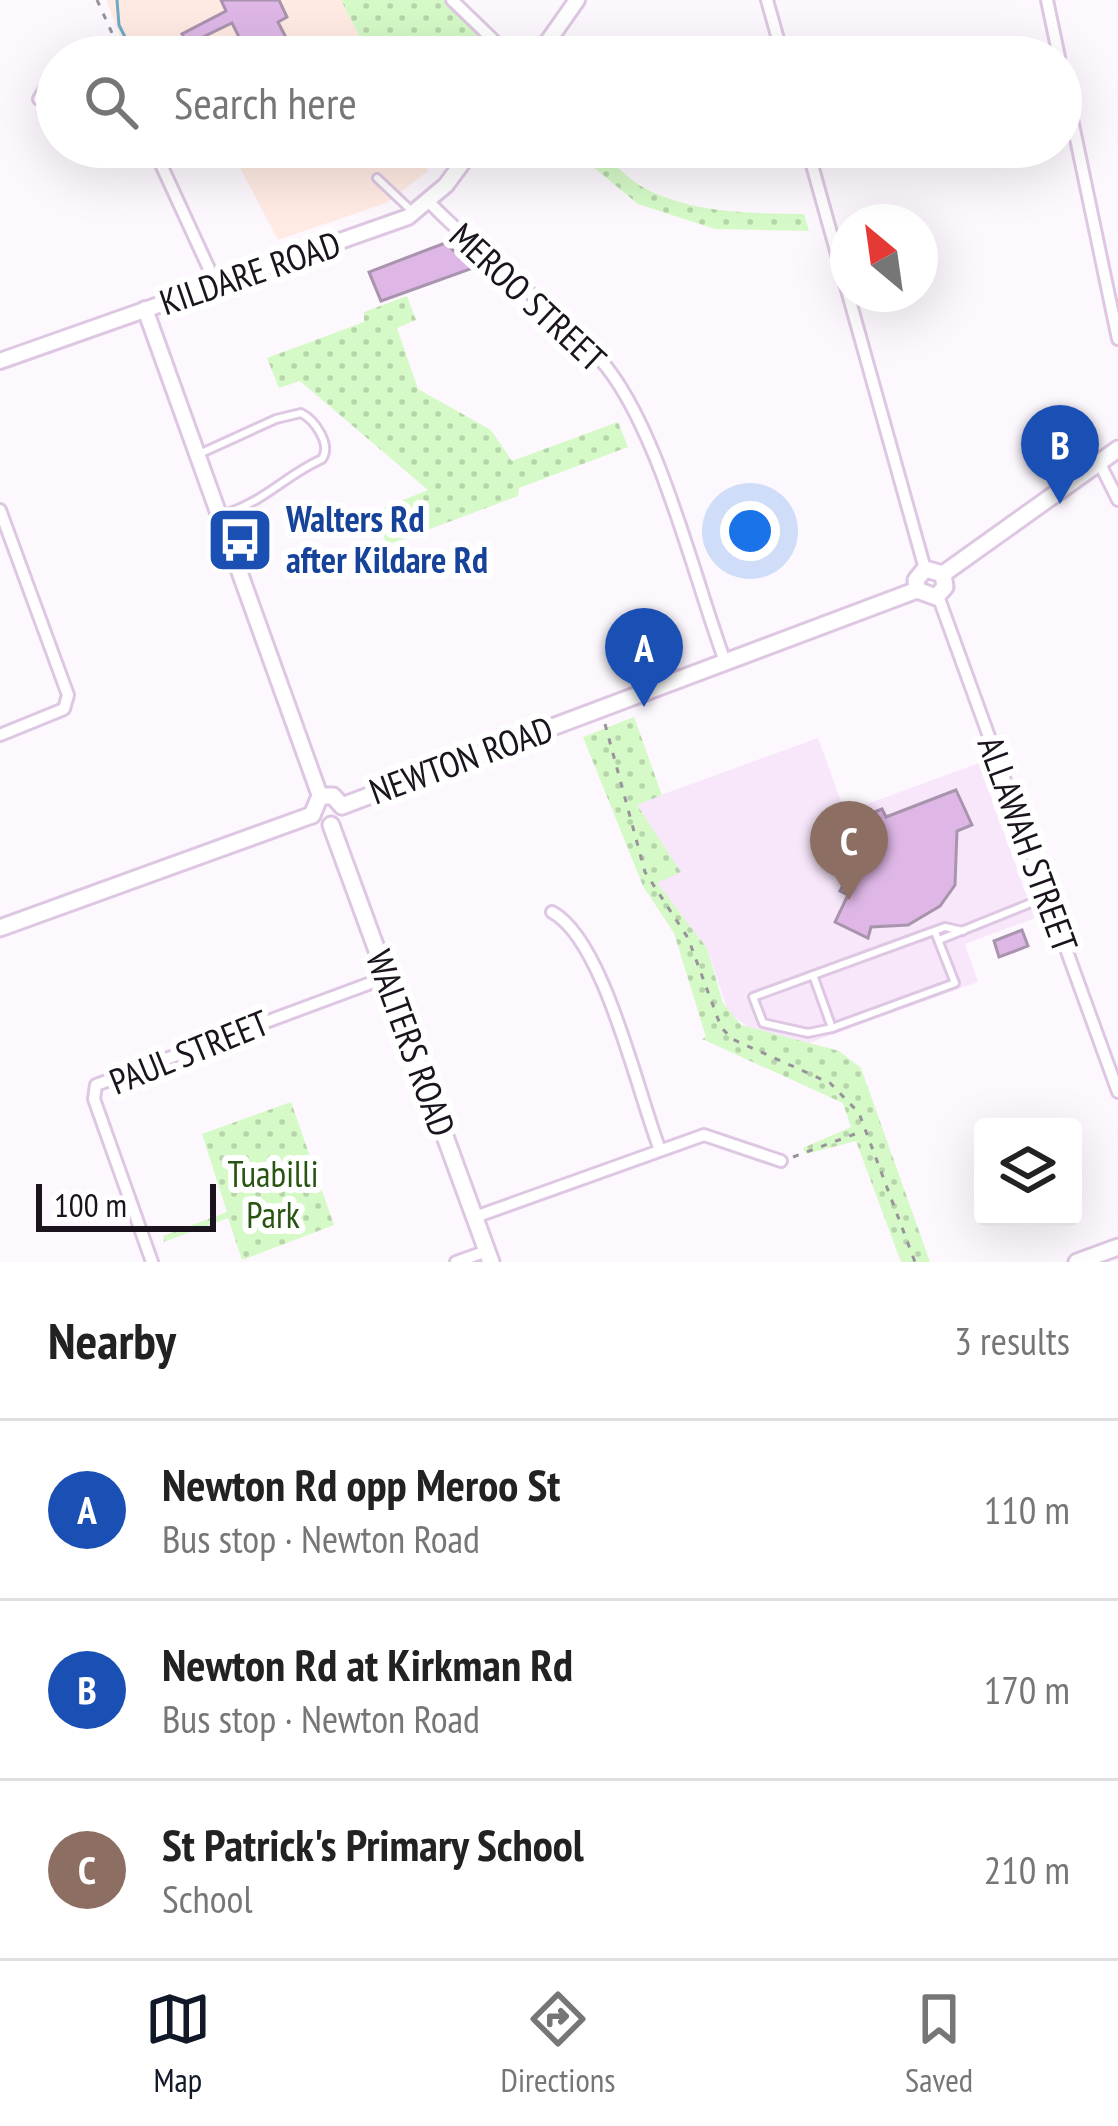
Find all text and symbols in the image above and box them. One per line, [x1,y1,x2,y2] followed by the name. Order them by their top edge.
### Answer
[36,36,1082,168] search box
[78,69,144,135] icon: search
[174,73,357,131] text: Search here
[830,204,938,312] north arrow
[440,212,617,381] street label: MEROO STREET
[153,220,346,325] street label: KILDARE ROAD
[1021,405,1099,504] pin: B
[285,495,488,583] place label: Walters Rd after Kildare Rd
[720,501,780,561] your location
[205,505,275,575] bus stop icon: Walters Rd after Kildare Rd
[605,608,683,707] pin: A
[363,705,559,814] street label: NEWTON ROAD
[968,729,1089,958] street label: ALLAWAH STREET
[810,801,888,900] pin: C
[356,943,467,1142] street label: WALTERS ROAD
[103,998,275,1105] street label: PAUL STREET
[974,1118,1082,1226] map controls
[974,1118,1082,1226] button: layers
[227,1150,319,1238] park label: Tuabilli Park
[36,1178,216,1231] scale bar
[54,1183,127,1226] text: 100 m
[48,1307,176,1373] text: Nearby
[954,1315,1070,1366] text: 3 results
[162,1455,560,1513] text: Newton Rd opp Meroo St
[77,1484,97,1535] text: A
[984,1484,1070,1535] text: 110 m
[162,1513,480,1564] text: Bus stop · Newton Road
[162,1635,573,1693] text: Newton Rd at Kirkman Rd
[77,1664,97,1715] text: B
[984,1664,1070,1715] text: 170 m
[162,1693,480,1744] text: Bus stop · Newton Road
[162,1815,584,1873] text: St Patrick's Primary School
[78,1844,96,1895] text: C
[984,1844,1070,1895] text: 210 m
[162,1873,253,1924] text: School
[145,1986,211,2101] tab: Map
[501,1986,615,2101] tab: Directions
[905,1986,973,2101] tab: Saved

